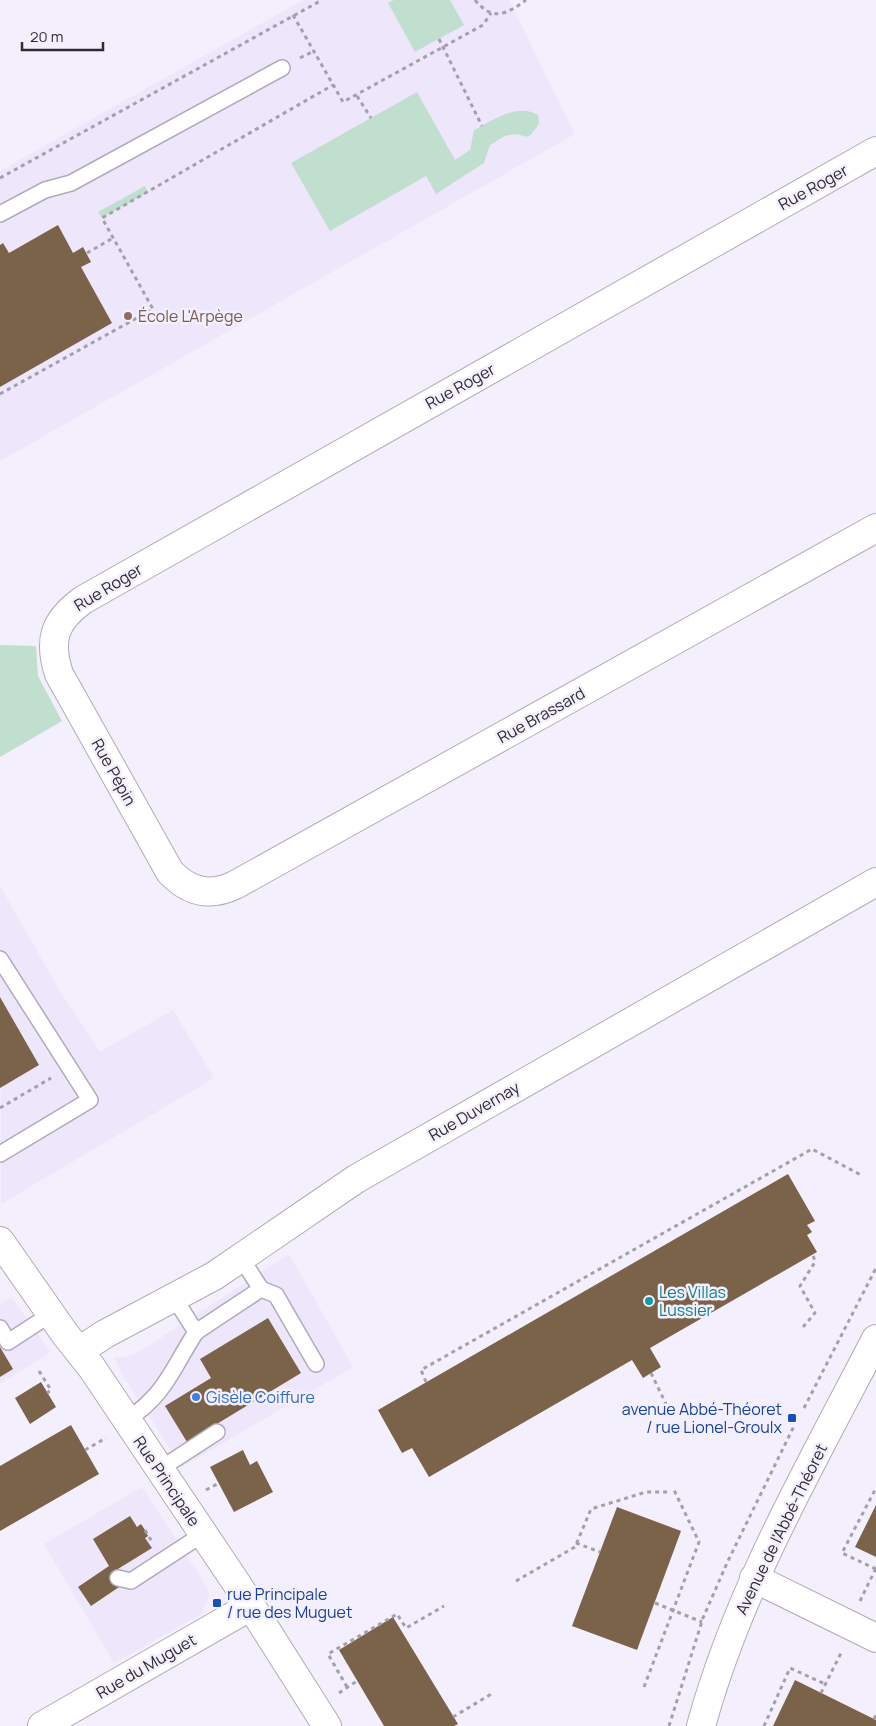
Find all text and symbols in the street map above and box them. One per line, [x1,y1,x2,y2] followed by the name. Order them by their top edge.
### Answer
[22,20,104,52] scale bar
[30,26,63,47] text: 20 m
[774,159,852,215] street label: Rue Roger
[138,305,243,327] place label: École L'Arpège
[122,310,134,322] marker: École L'Arpège
[421,358,499,414] street label: Rue Roger
[70,558,147,616] street label: Rue Roger
[493,682,589,748] street label: Rue Brassard
[87,734,141,810] street label: Rue Pépin
[424,1076,524,1146] street label: Rue Duvernay
[659,1281,726,1321] place label: Les Villas Lussier
[643,1295,655,1307] marker: Les Villas Lussier
[206,1386,315,1408] place label: Gisèle Coiffure
[190,1391,202,1403] marker: Gisèle Coiffure
[622,1398,783,1438] place label: avenue Abbé-Théoret / rue Lionel-Groulx
[786,1412,798,1424] marker: avenue Abbé-Théoret / rue Lionel-Groulx
[129,1432,205,1530] street label: Rue Principale
[730,1440,832,1618] street label: Avenue de l'Abbé-Théoret
[227,1583,352,1623] place label: rue Principale / rue des Muguet
[211,1597,223,1609] marker: rue Principale / rue des Muguet
[92,1628,200,1704] street label: Rue du Muguet

